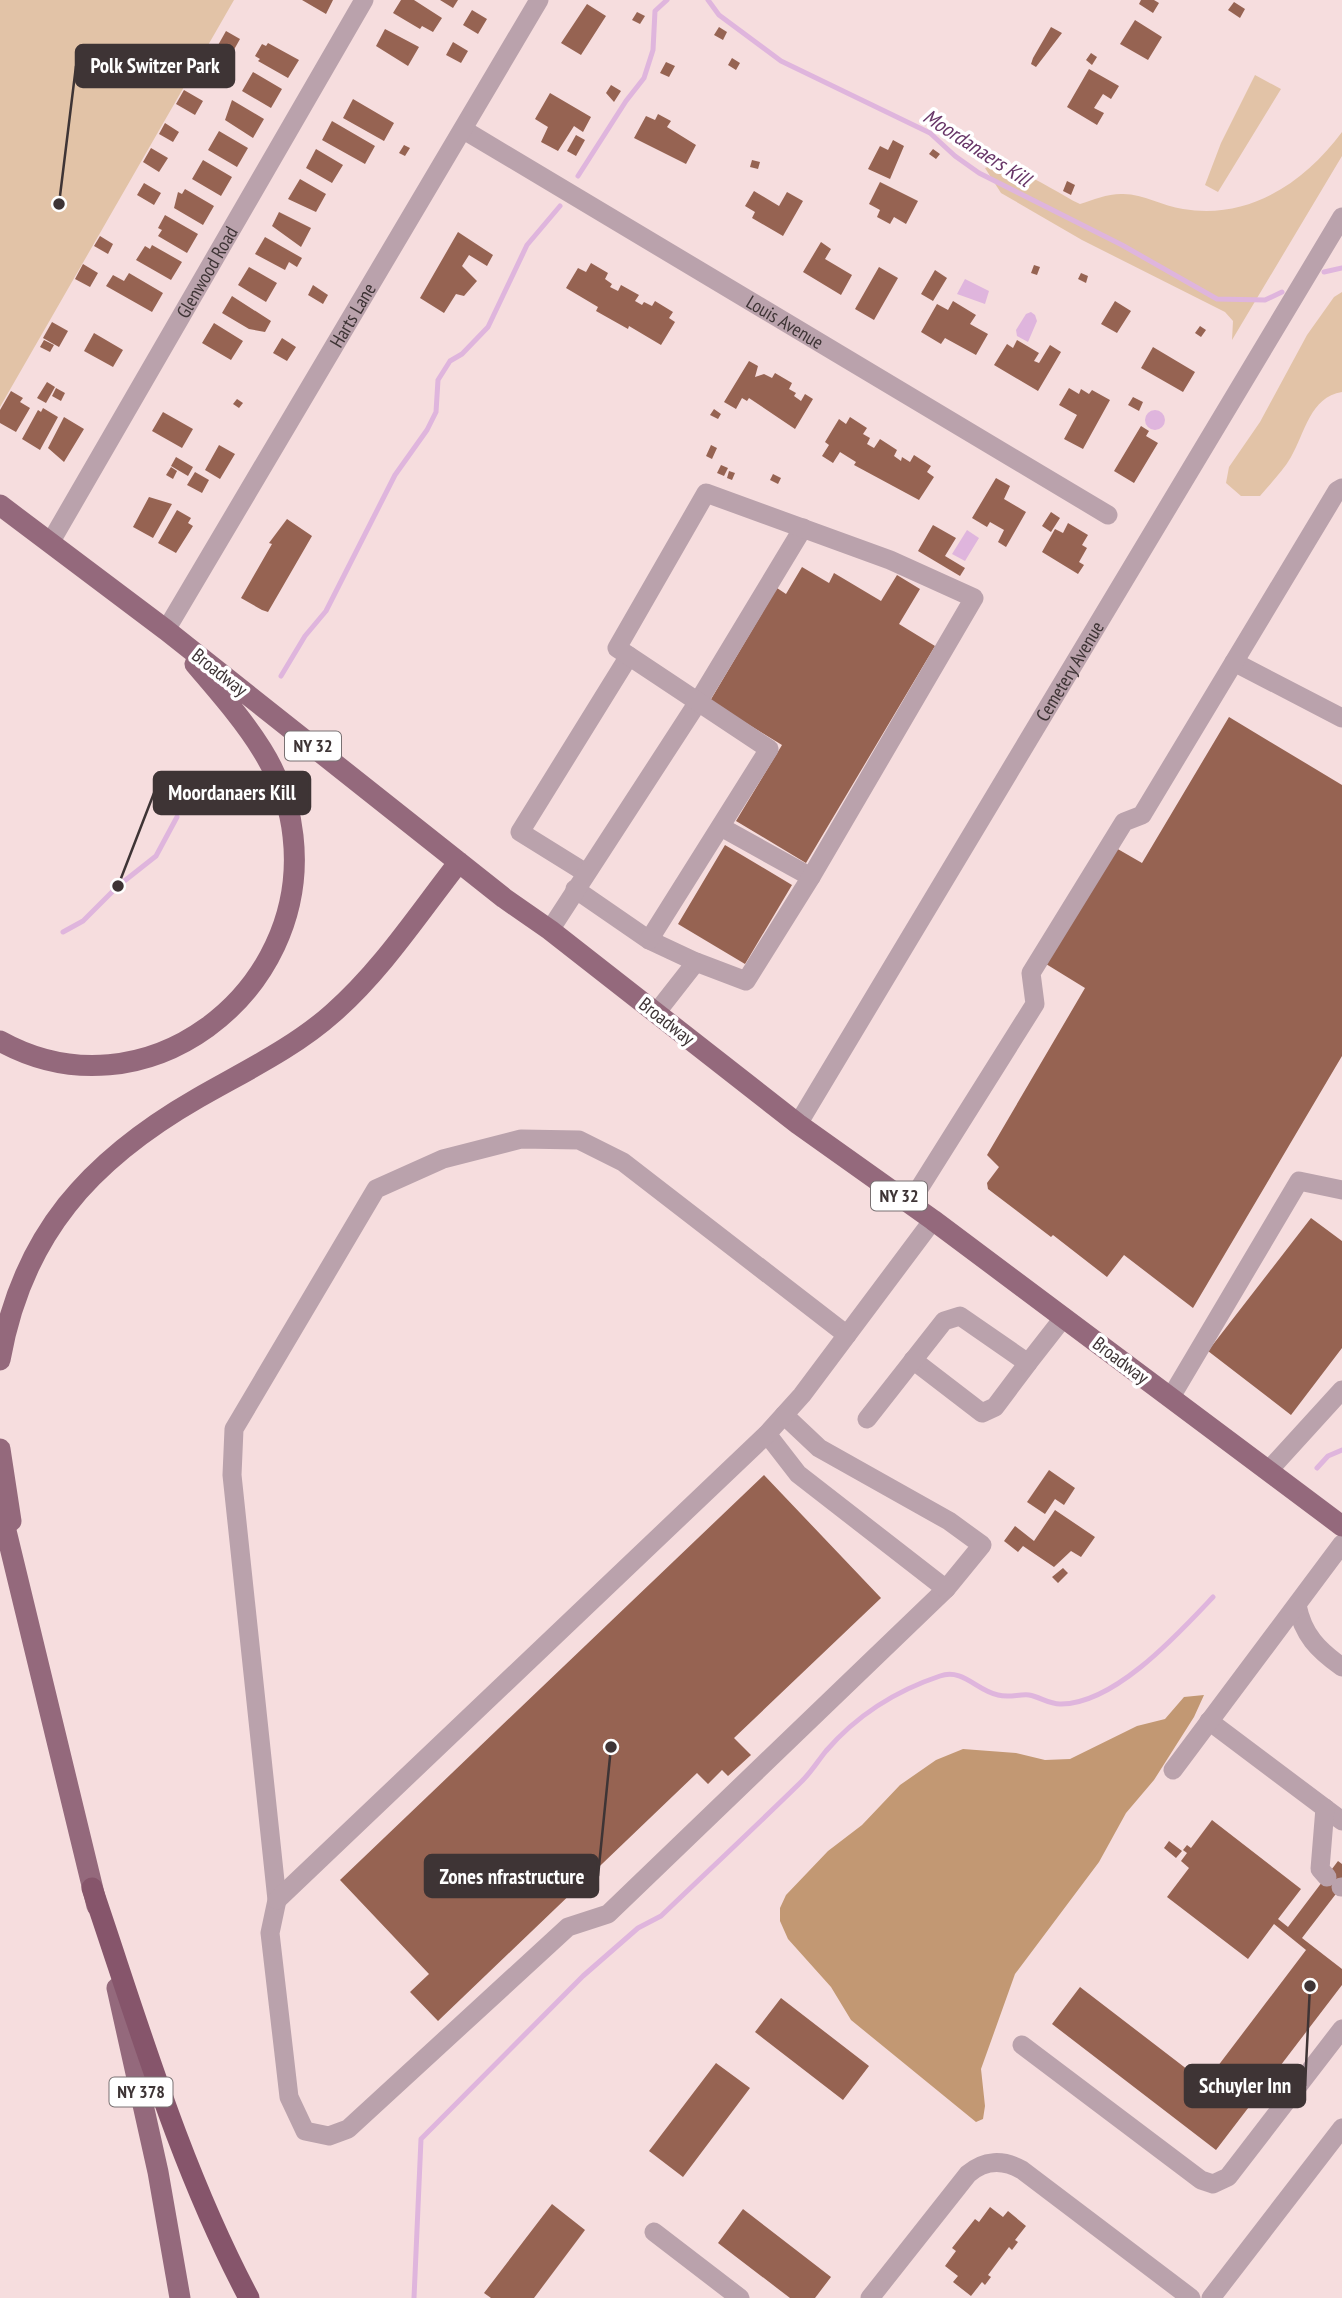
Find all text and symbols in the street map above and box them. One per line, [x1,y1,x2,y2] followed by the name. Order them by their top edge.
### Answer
[76,45,234,87] callout: Polk Switzer Park
[90,52,220,79] text: Polk Switzer Park
[918,103,1038,194] water label: Moordanaers Kill
[171,222,243,322] street label: Glenwood Road
[324,278,381,352] street label: Harts Lane
[742,290,828,354] street label: Louis Avenue
[1030,617,1109,726] street label: Cemetery Avenue
[187,643,253,702] street label: Broadway
[285,732,341,760] road number: NY 32
[154,772,310,814] callout: Moordanaers Kill
[168,779,297,806] text: Moordanaers Kill
[634,992,700,1051] street label: Broadway
[871,1182,927,1210] road number: NY 32
[1088,1331,1155,1389] street label: Broadway
[425,1855,598,1897] callout: Zones nfrastructure
[439,1863,585,1890] text: Zones nfrastructure
[1185,2065,1305,2107] callout: Schuyler Inn
[1199,2072,1291,2099] text: Schuyler Inn
[110,2078,172,2106] road number: NY 378

